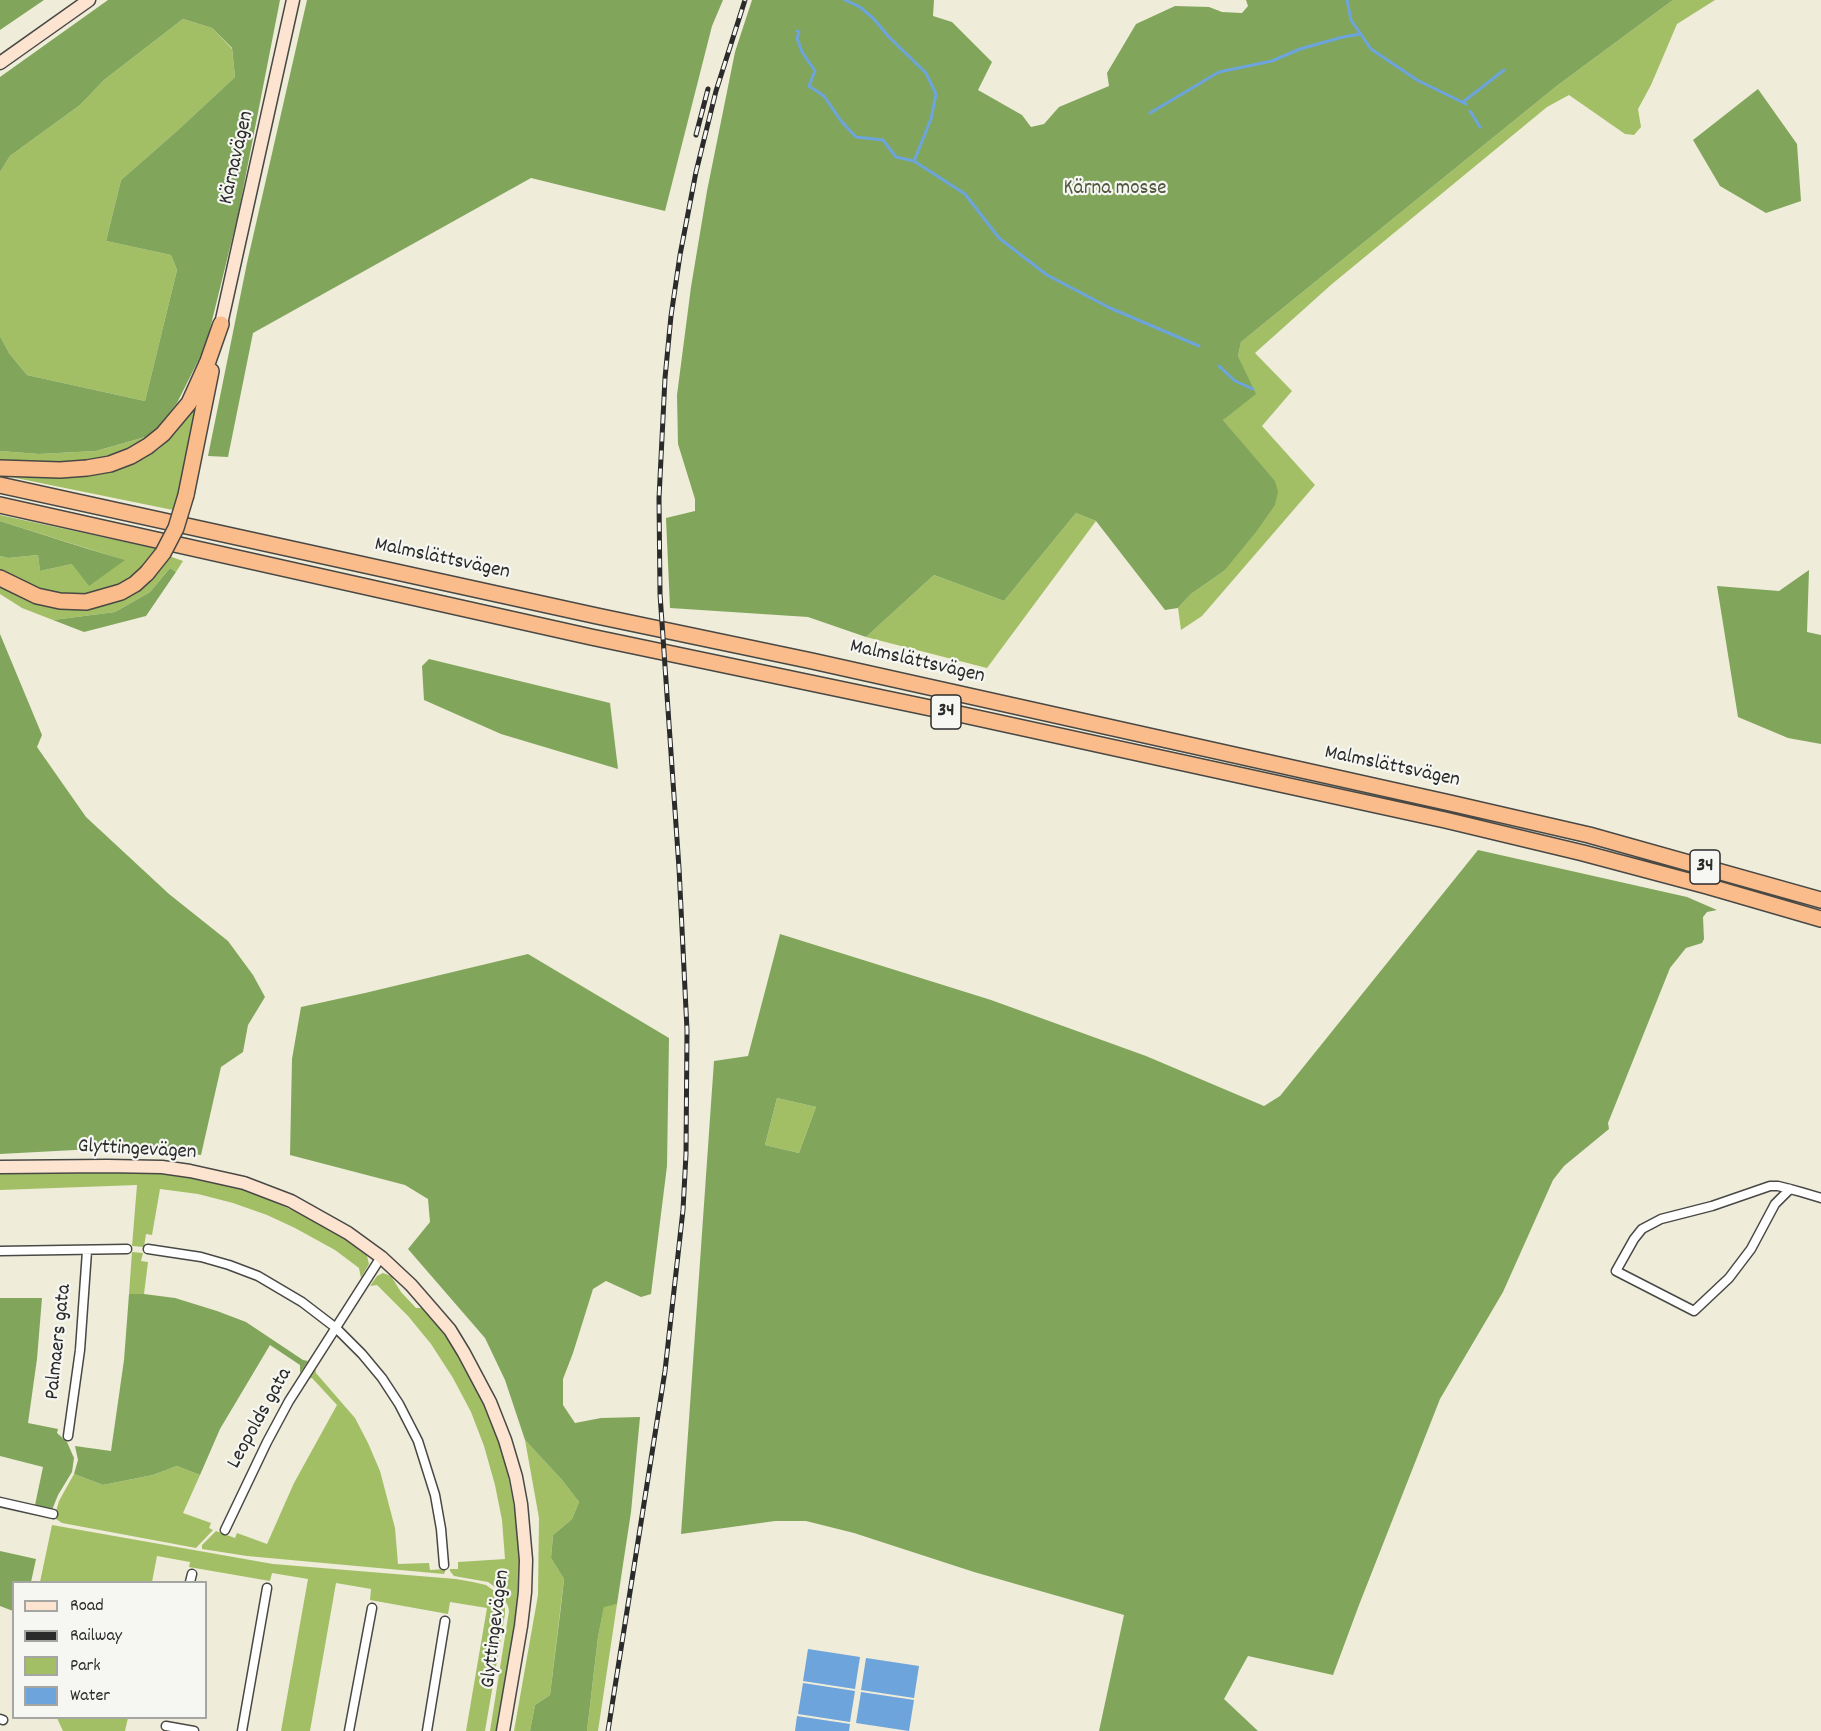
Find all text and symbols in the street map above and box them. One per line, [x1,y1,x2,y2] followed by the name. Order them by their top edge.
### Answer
[215,109,261,207] street label: Kärnavägen
[1063,177,1167,203] park label: Kärna mosse
[372,533,512,587] street label: Malmslättsvägen
[847,635,987,691] street label: Malmslättsvägen
[931,695,961,729] road number: 34
[1322,741,1462,795] street label: Malmslättsvägen
[1690,850,1720,884] road number: 34
[77,1135,197,1167] street label: Glyttingevägen
[41,1283,79,1401] street label: Palmaers gata
[223,1364,299,1474] street label: Leopolds gata
[477,1568,517,1690] street label: Glyttingevägen
[12,1581,207,1719] legend
[70,1594,104,1619] text: Road
[70,1624,122,1649] text: Railway
[70,1654,101,1679] text: Park
[70,1684,110,1709] text: Water

